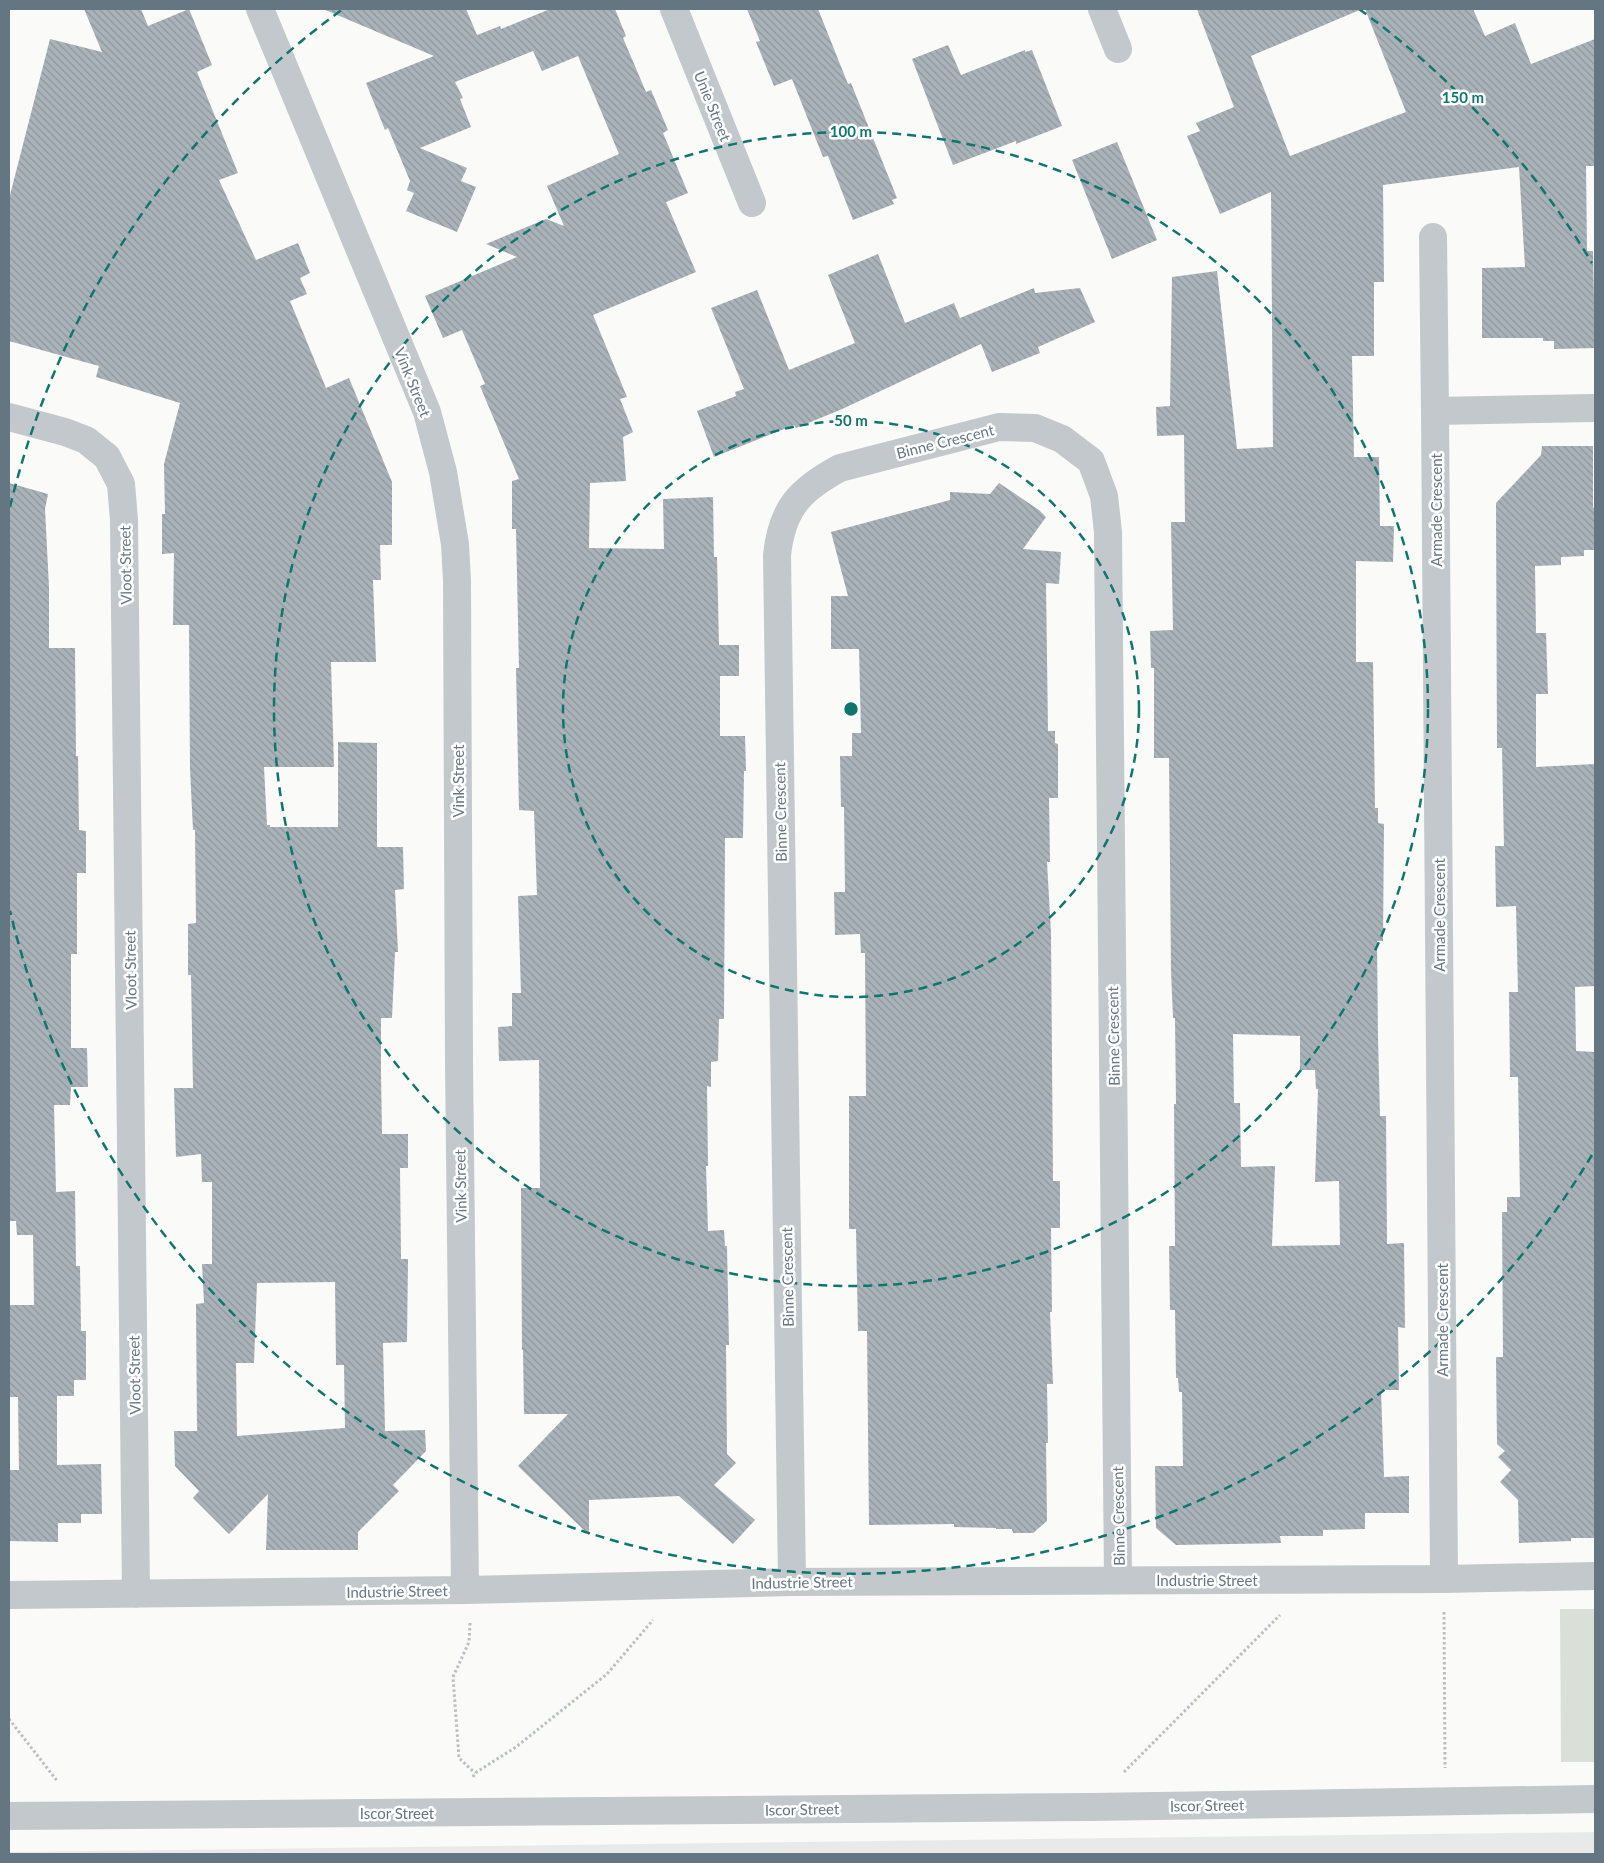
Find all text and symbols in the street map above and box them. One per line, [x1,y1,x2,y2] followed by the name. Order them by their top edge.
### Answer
[691,68,735,144] street label: Unie Street
[1442,88,1484,106] text: 150 m
[830,122,872,140] text: 100 m
[391,345,435,420] street label: Vink Street
[834,411,868,429] text: 50 m
[894,420,996,462] street label: Binne Crescent
[1427,453,1445,567] street label: Armade Crescent
[115,525,135,605] street label: Vloot Street
[842,700,860,718] centre of rings
[449,744,467,818] street label: Vink Street
[770,761,790,862] street label: Binne Crescent
[1430,858,1448,972] street label: Armade Crescent
[120,930,140,1010] street label: Vloot Street
[1103,985,1123,1086] street label: Binne Crescent
[450,1149,470,1223] street label: Vink Street
[777,1226,797,1327] street label: Binne Crescent
[1433,1263,1451,1377] street label: Armade Crescent
[124,1335,144,1415] street label: Vloot Street
[1108,1465,1128,1566] street label: Binne Crescent
[1156,1571,1258,1589] street label: Industrie Street
[751,1572,853,1592] street label: Industrie Street
[346,1581,448,1601] street label: Industrie Street
[1170,1795,1245,1815] street label: Iscor Street
[765,1799,840,1819] street label: Iscor Street
[360,1804,435,1822] street label: Iscor Street

